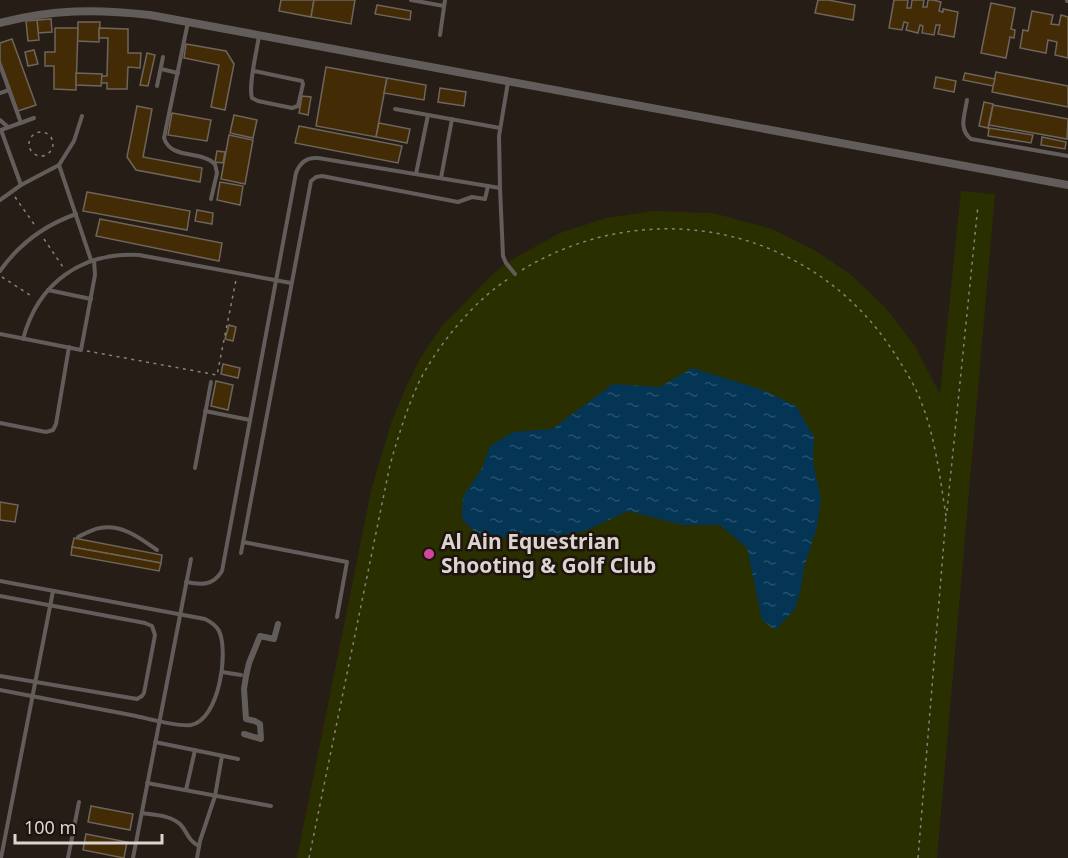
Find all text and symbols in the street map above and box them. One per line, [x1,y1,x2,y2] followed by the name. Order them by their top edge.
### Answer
[441,527,656,579] place label: Al Ain Equestrian Shooting & Golf Club
[422,547,436,561] marker: Al Ain Equestrian Shooting & Golf Club
[15,807,162,845] scale bar
[24,815,76,839] text: 100 m

